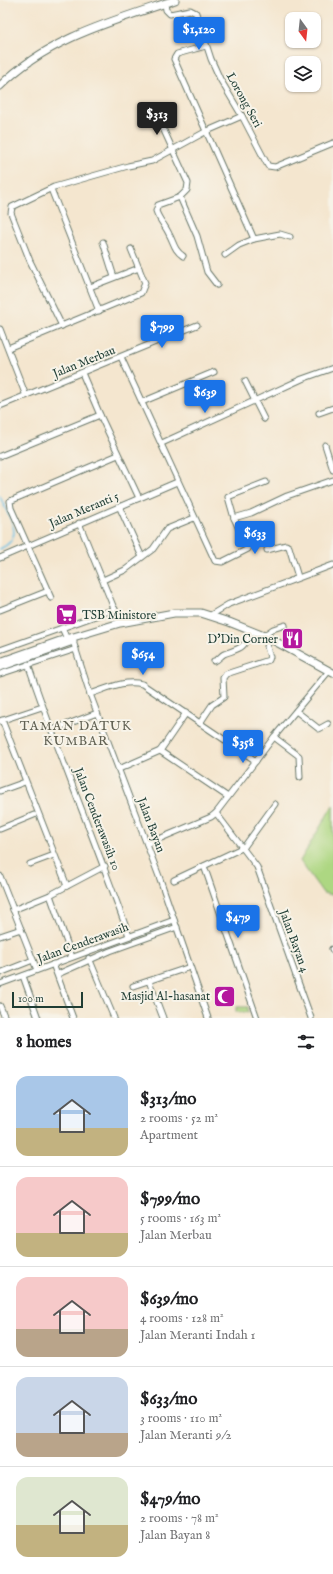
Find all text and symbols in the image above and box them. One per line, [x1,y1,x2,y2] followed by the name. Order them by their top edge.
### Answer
[285,12,321,48] north arrow
[285,12,321,92] map controls
[166,17,232,51] pin: $1,120
[183,21,215,38] text: $1,120
[285,56,321,92] button: layers
[223,70,265,130] street label: Lorong Seri
[133,102,181,136] pin: $313
[146,106,168,123] text: $313
[138,315,186,349] pin: $799
[150,319,174,336] text: $799
[49,343,118,383] street label: Jalan Merbau
[181,380,229,414] pin: $639
[193,384,217,401] text: $639
[45,488,122,533] street label: Jalan Meranti 5
[231,521,279,555] pin: $633
[244,525,266,542] text: $633
[53,602,79,628] supermarket icon: TSB Ministore
[82,608,157,623] place label: TSB Ministore
[280,626,306,652] restaurant icon: D'Din Corner
[208,632,279,647] place label: D'Din Corner
[119,642,167,676] pin: $654
[131,646,155,663] text: $654
[20,718,132,750] district label: TAMAN DATUK KUMBAR
[219,730,267,764] pin: $358
[232,734,254,751] text: $358
[69,764,124,873] street label: Jalan Cenderawasih 10
[132,794,169,856] street label: Jalan Bayan
[214,905,262,939] pin: $479
[274,905,312,975] street label: Jalan Bayan 4
[226,909,250,926] text: $479
[33,919,132,968] street label: Jalan Cenderawasih
[212,983,238,1009] mosque icon: Masjid Al-hasanat
[121,989,210,1004] place label: Masjid Al-hasanat
[12,990,83,1009] scale bar
[18,992,44,1006] text: 100 m
[295,1031,317,1053] icon: filters
[16,1032,71,1053] text: 8 homes
[140,1089,196,1110] text: $313/mo
[48,1092,96,1140] icon: home
[140,1110,218,1127] text: 2 rooms · 52 m²
[140,1127,198,1144] text: Apartment
[140,1189,200,1210] text: $799/mo
[48,1193,96,1241] icon: home
[140,1210,221,1227] text: 5 rooms · 163 m²
[140,1227,212,1244] text: Jalan Merbau
[140,1289,198,1310] text: $639/mo
[48,1293,96,1341] icon: home
[140,1310,224,1327] text: 4 rooms · 128 m²
[140,1327,255,1344] text: Jalan Meranti Indah 1
[140,1389,197,1410] text: $633/mo
[48,1393,96,1441] icon: home
[140,1410,222,1427] text: 3 rooms · 110 m²
[140,1427,232,1444] text: Jalan Meranti 9/2
[140,1489,200,1510] text: $479/mo
[48,1493,96,1541] icon: home
[140,1510,219,1527] text: 2 rooms · 78 m²
[140,1527,210,1544] text: Jalan Bayan 8

